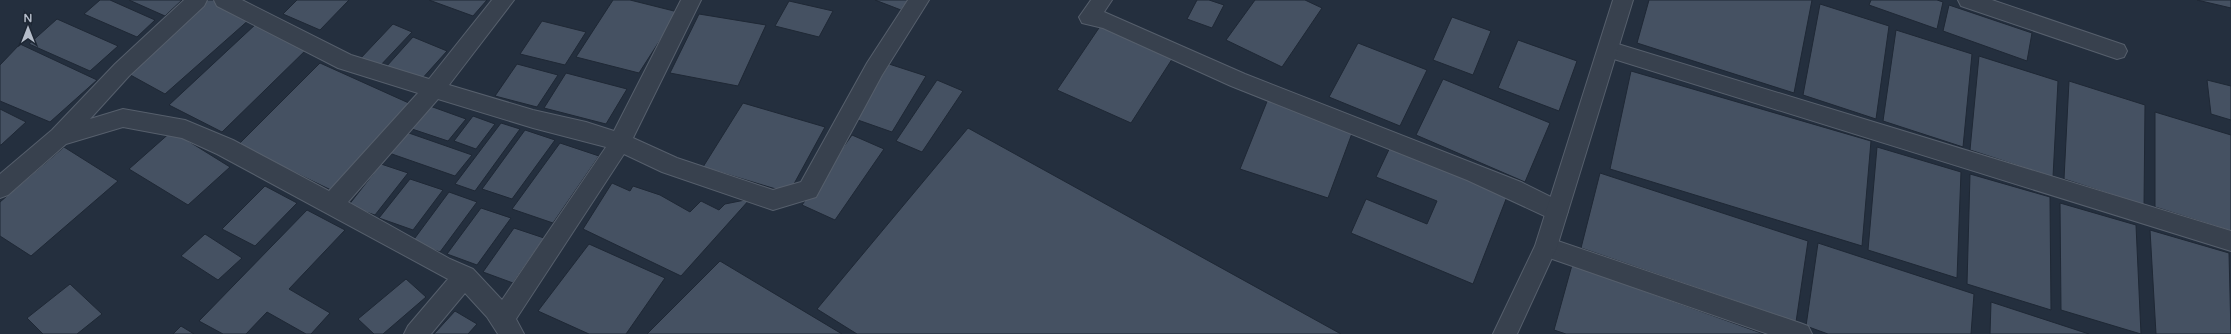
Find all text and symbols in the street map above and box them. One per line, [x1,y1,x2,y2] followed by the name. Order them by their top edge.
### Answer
[8,8,48,48] north arrow
[24,12,32,25] text: N

